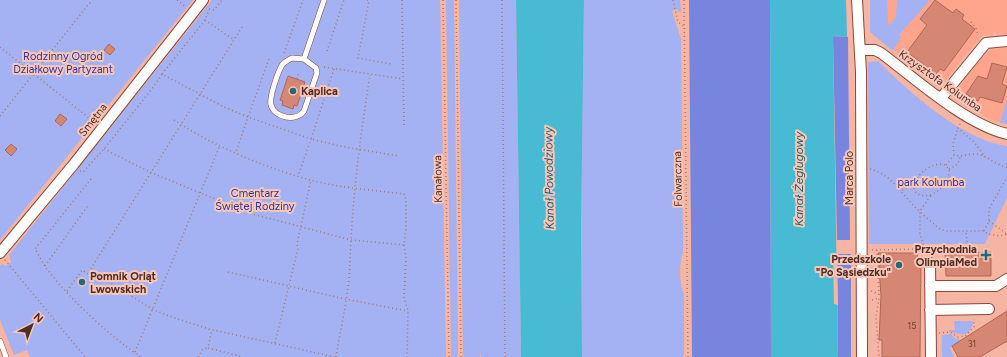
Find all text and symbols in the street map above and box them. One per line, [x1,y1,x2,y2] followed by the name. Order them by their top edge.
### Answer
[896,48,984,114] street label: Krzysztofa Kolumba
[13,50,113,76] park label: Rodzinny Ogród Działkowy Partyzant
[301,85,338,98] place label: Kaplica
[288,86,298,96] marker: Kaplica
[76,101,110,139] street label: Smętna
[541,126,557,229] water label: Kanał Powodziowy
[792,131,806,226] water label: Kanał Żeglugowy
[671,151,685,207] street label: Folwarczna
[843,151,856,205] street label: Marca Polo
[431,155,445,203] street label: Kanałowa
[898,176,964,189] park label: park Kolumba
[215,187,295,213] park label: Cmentarz Świętej Rodziny
[915,243,977,269] place label: Przychodnia OlimpiaMed
[980,249,992,261] marker: Przychodnia OlimpiaMed
[816,253,891,279] place label: Przedszkole "Po Sąsiedzku"
[894,260,904,270] marker: Przedszkole "Po Sąsiedzku"
[90,270,157,296] place label: Pomnik Orląt Lwowskich
[77,277,87,287] marker: Pomnik Orląt Lwowskich
[12,305,52,345] north arrow
[31,310,46,326] text: N
[908,320,916,331] house number: 15
[968,338,976,349] house number: 31

